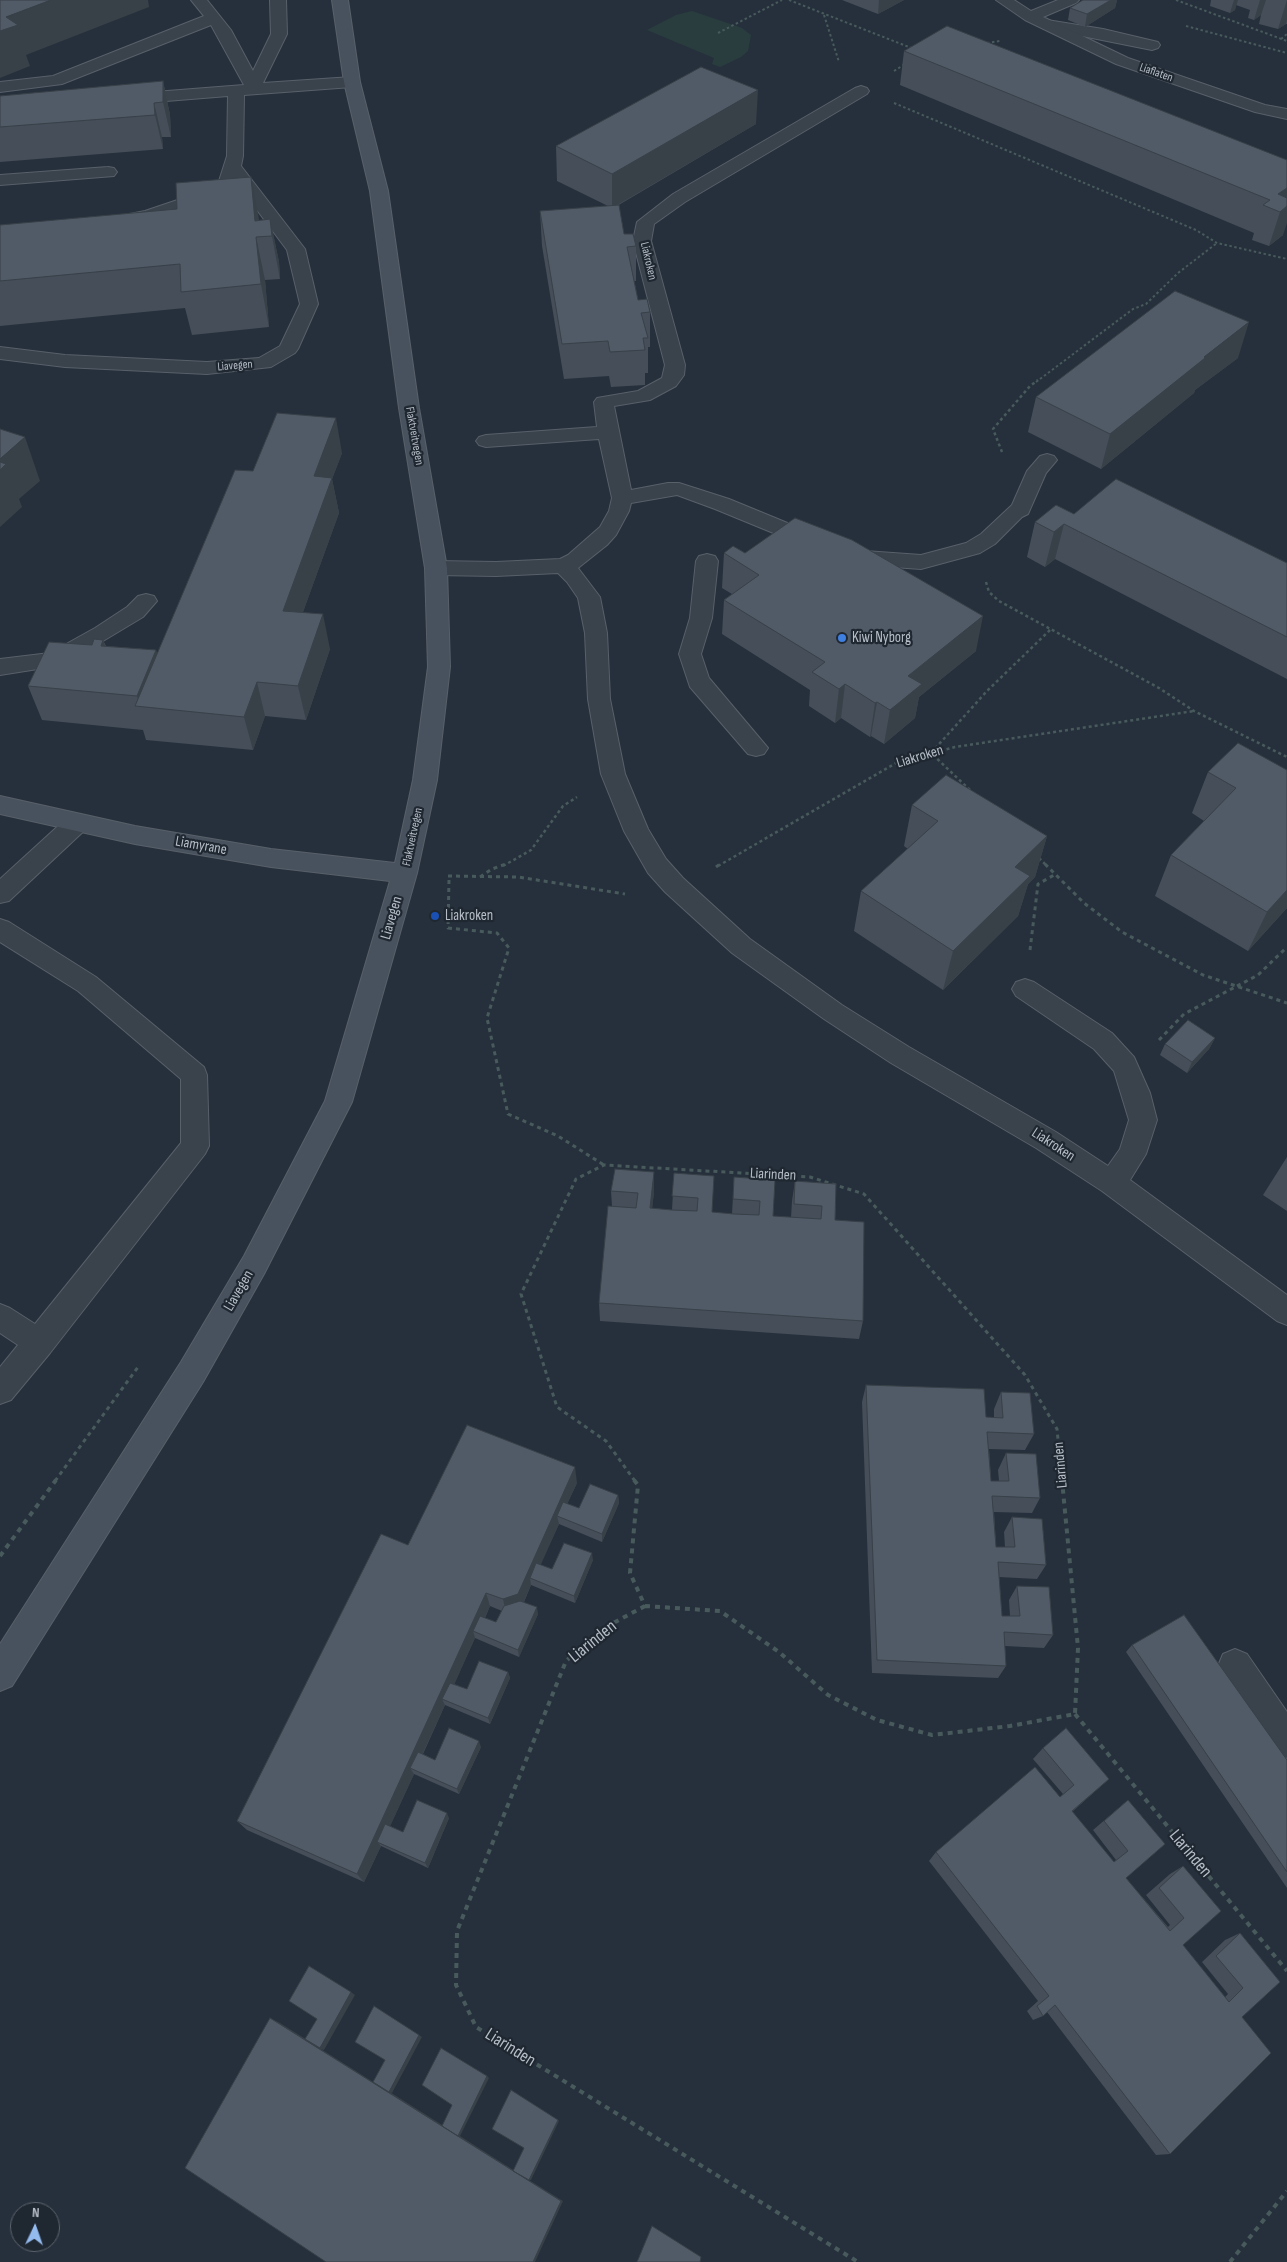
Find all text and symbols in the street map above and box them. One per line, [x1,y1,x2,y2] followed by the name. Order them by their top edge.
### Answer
[1137,61,1175,85] street label: Liaflaten
[637,241,659,281] street label: Liakroken
[217,357,253,375] street label: Liavegen
[402,406,426,466] street label: Flaktveitvegen
[852,629,911,647] place label: Kiwi Nyborg
[836,632,848,644] marker: Kiwi Nyborg
[894,741,946,773] street label: Liakroken
[400,807,426,867] street label: Flaktveitvegen
[174,833,228,859] street label: Liamyrane
[377,894,407,942] street label: Liavegen
[445,907,493,925] place label: Liakroken
[429,910,441,922] marker: Liakroken
[1028,1124,1078,1166] street label: Liakroken
[749,1165,797,1185] street label: Liarinden
[220,1267,258,1315] street label: Liavegen
[1050,1441,1072,1489] street label: Liarinden
[565,1616,621,1668] street label: Liarinden
[1164,1826,1216,1882] street label: Liarinden
[481,2024,539,2072] street label: Liarinden
[10,2202,60,2252] north arrow
[32,2204,40,2221] text: N

